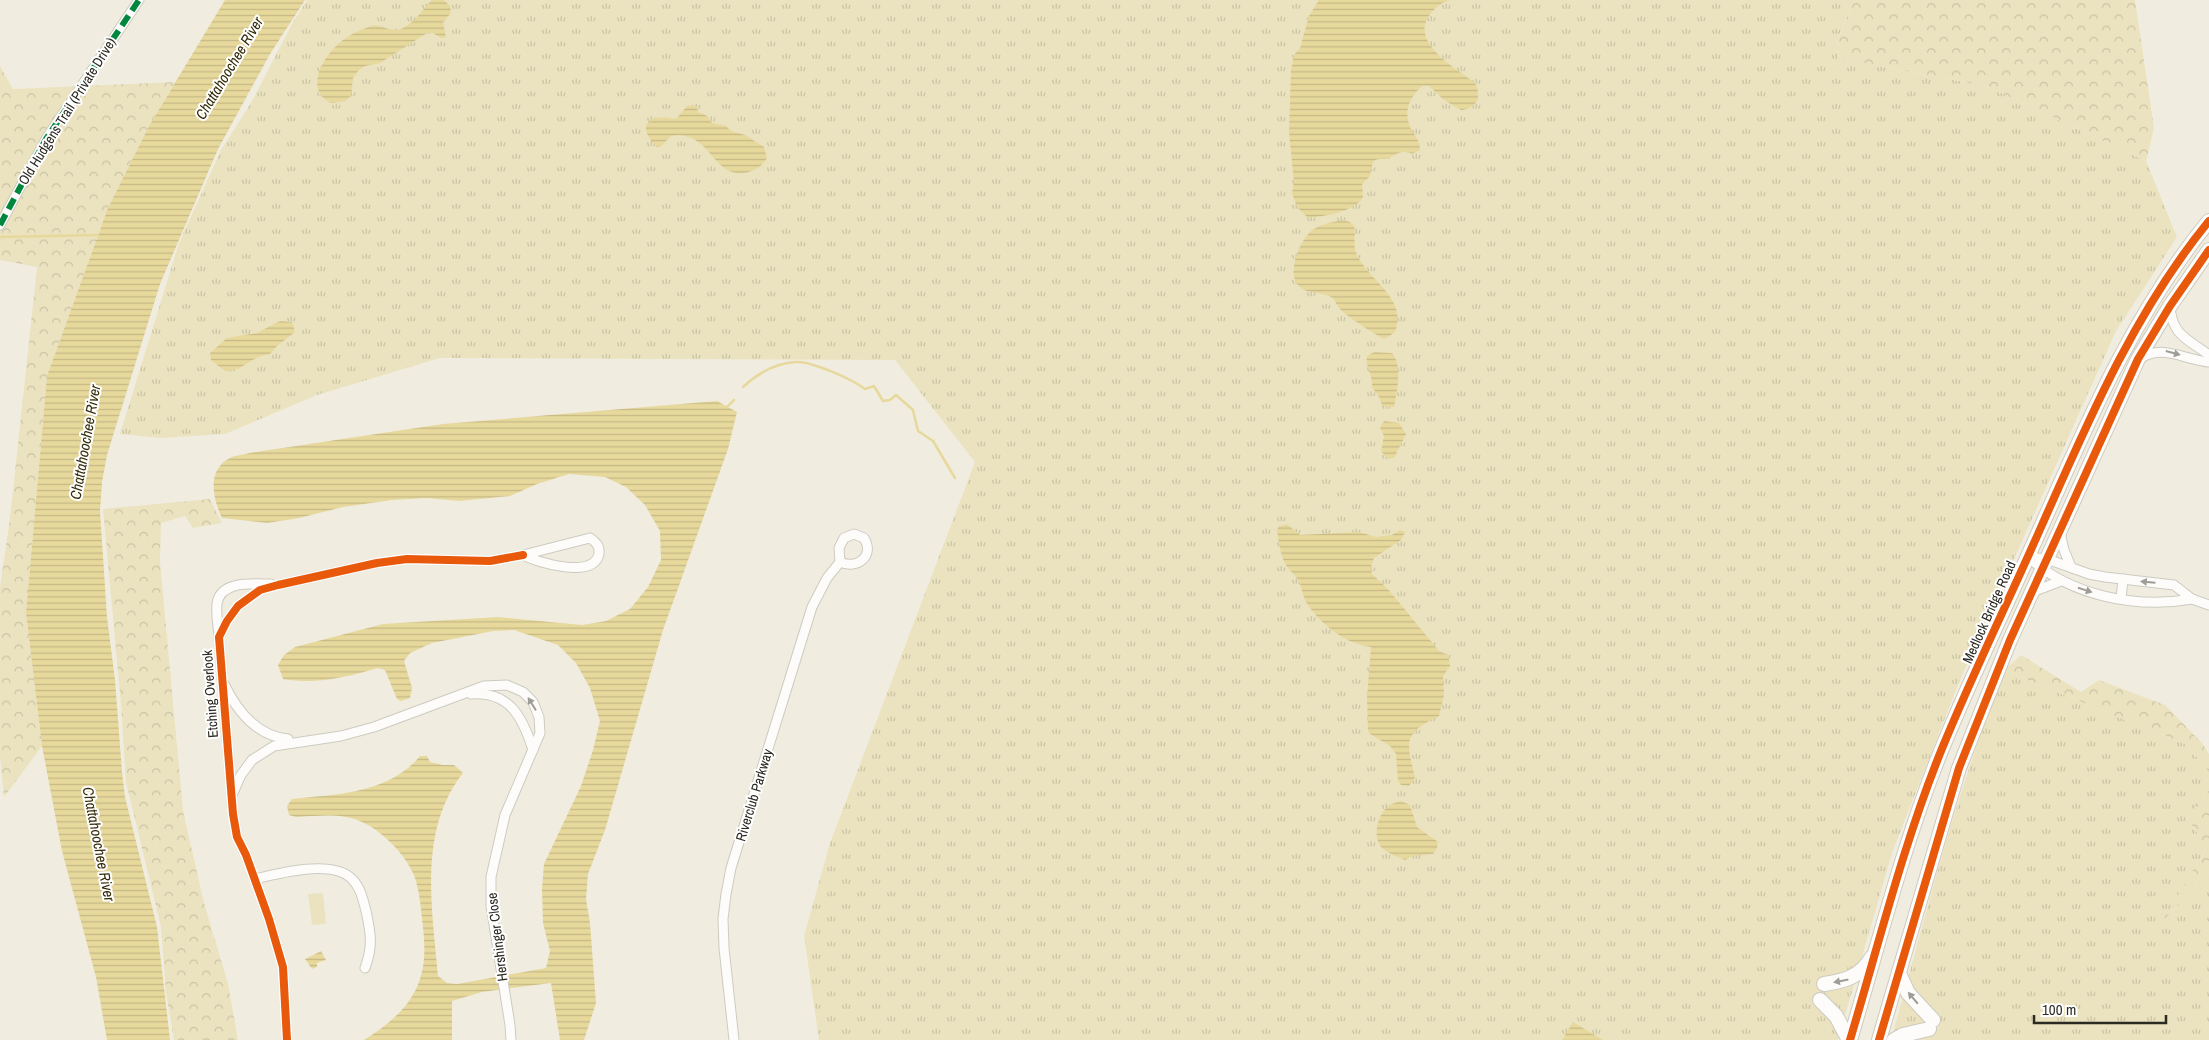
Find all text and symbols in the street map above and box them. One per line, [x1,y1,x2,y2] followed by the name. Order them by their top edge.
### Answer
[190,12,268,123] water label: Chattahoochee River
[14,34,120,188] street label: Old Hudgens Trail (Private Drive)
[2166,350,2181,358] one-way arrow
[65,382,106,501] water label: Chattahoochee River
[1958,558,2020,666] street label: Medlock Bridge Road
[2140,577,2156,585] one-way arrow
[2077,587,2092,594] one-way arrow
[198,649,222,739] street label: Etching Overlook
[527,698,536,711] one-way arrow
[731,746,777,843] street label: Riverclub Parkway
[78,785,121,904] water label: Chattahoochee River
[483,892,511,982] street label: Hershinger Close
[1832,978,1848,986] one-way arrow
[1907,992,1918,1005] one-way arrow
[2034,992,2166,1024] scale bar
[2042,999,2076,1020] text: 100 m

